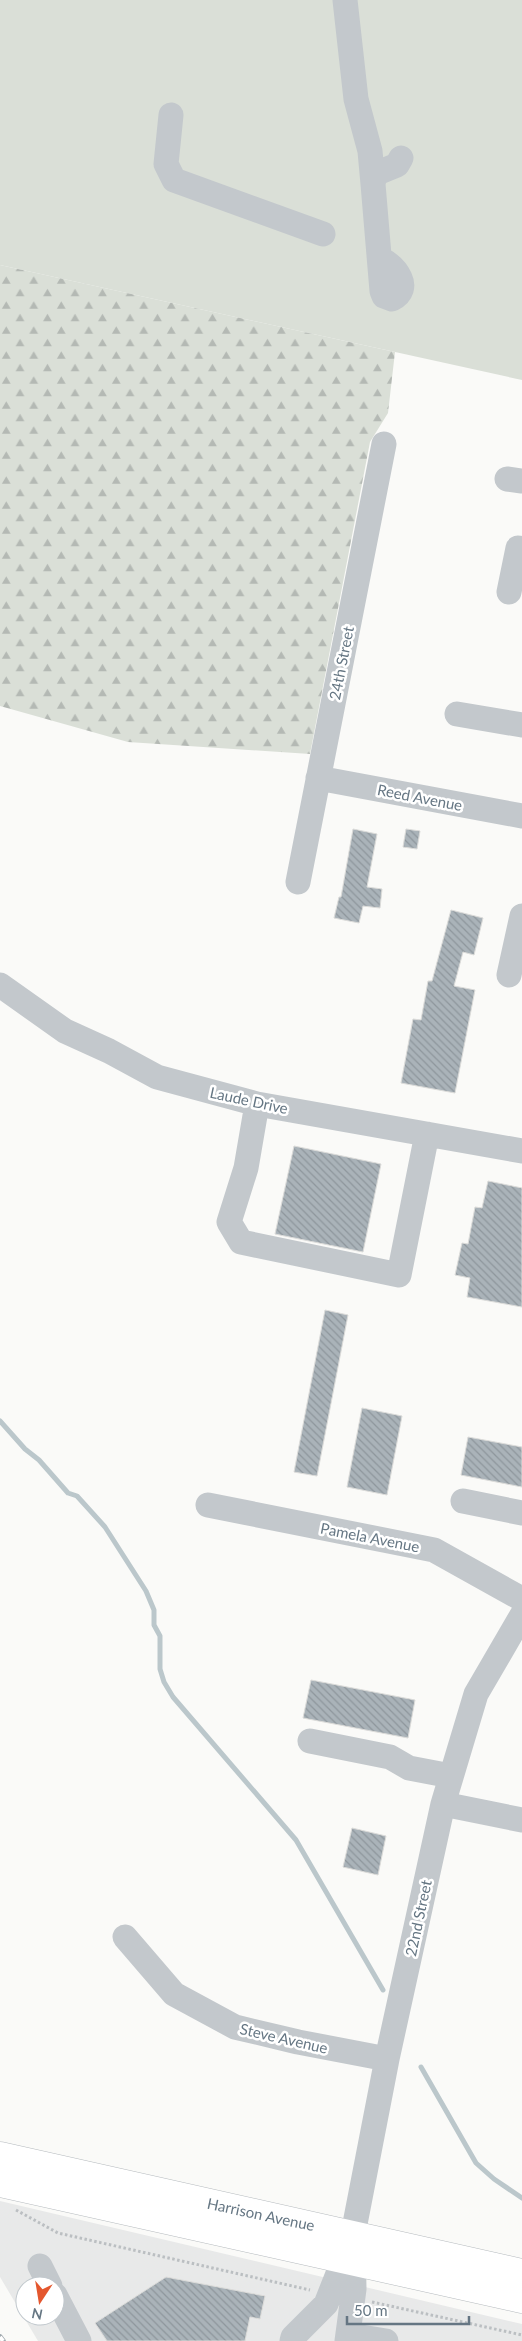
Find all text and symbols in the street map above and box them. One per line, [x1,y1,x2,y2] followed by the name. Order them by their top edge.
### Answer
[325,624,357,701] street label: 24th Street
[376,780,464,814] street label: Reed Avenue
[208,1083,290,1117] street label: Laude Drive
[319,1519,421,1555] street label: Pamela Avenue
[401,1878,435,1958] street label: 22nd Street
[238,2019,330,2057] street label: Steve Avenue
[206,2194,317,2234] street label: Harrison Avenue
[15,2276,65,2326] north arrow
[347,2294,470,2326] scale bar
[354,2301,388,2319] text: 50 m
[30,2305,44,2324] text: N

